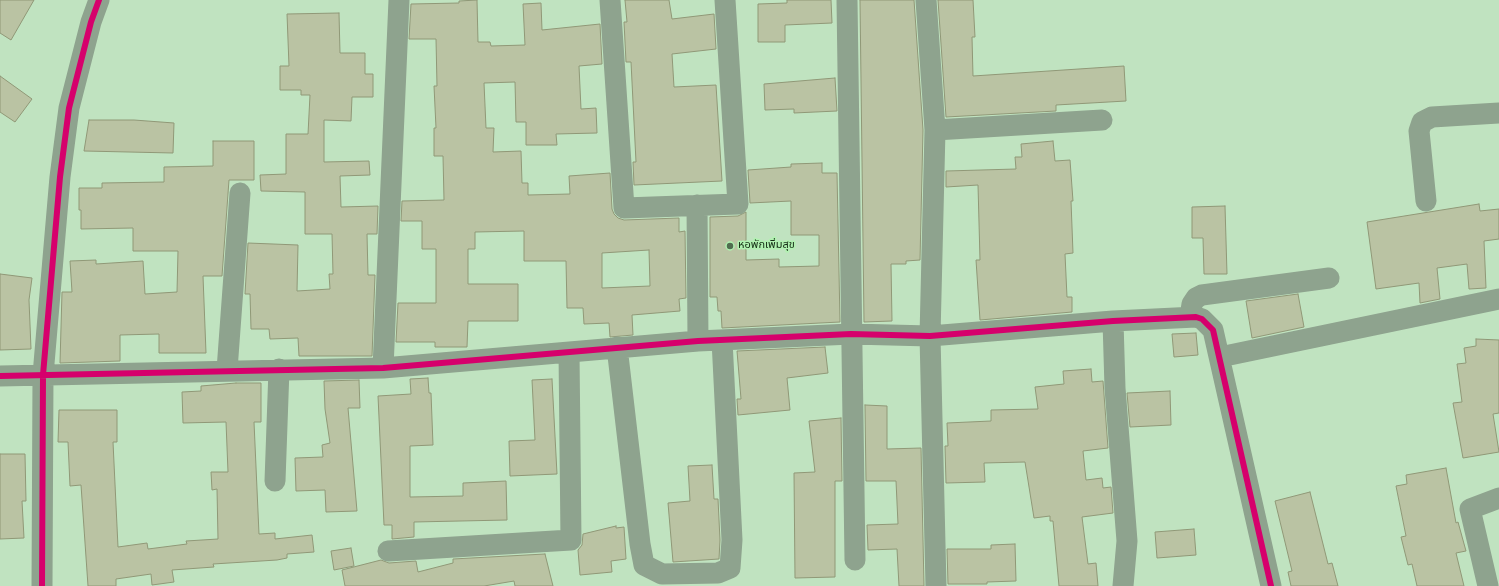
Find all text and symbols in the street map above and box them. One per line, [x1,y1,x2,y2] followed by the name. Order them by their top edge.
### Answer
[738,239,795,253] place label: หอพักเพิ่มสุข
[725,241,735,251] marker: หอพักเพิ่มสุข

